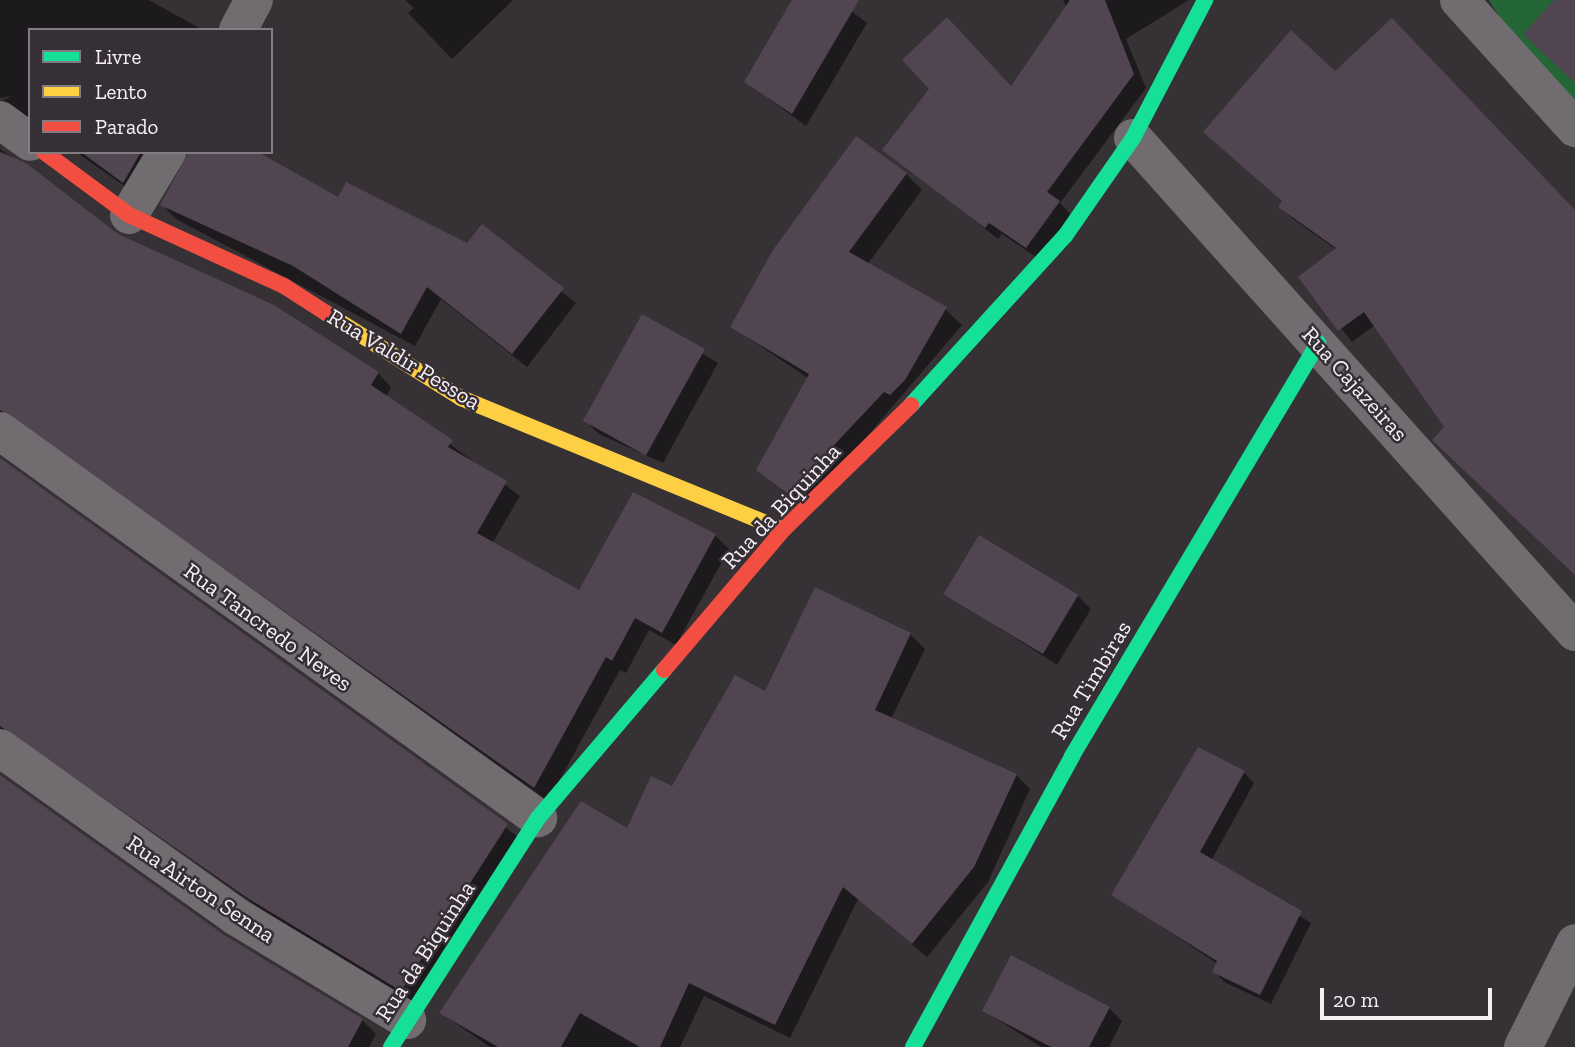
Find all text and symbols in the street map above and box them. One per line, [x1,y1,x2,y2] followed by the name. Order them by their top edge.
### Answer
[28,28,273,154] legend
[95,44,141,69] text: Livre
[95,79,147,104] text: Lento
[95,114,158,139] text: Parado
[322,302,486,416] street label: Rua Valdir Pessoa
[1296,321,1414,447] street label: Rua Cajazeiras
[716,438,846,574] street label: Rua da Biquinha
[179,557,357,697] street label: Rua Tancredo Neves
[1045,616,1137,744] street label: Rua Timbiras
[121,829,281,949] street label: Rua Airton Senna
[369,876,481,1026] street label: Rua da Biquinha
[1323,974,1494,1018] scale bar
[1333,987,1379,1012] text: 20 m

